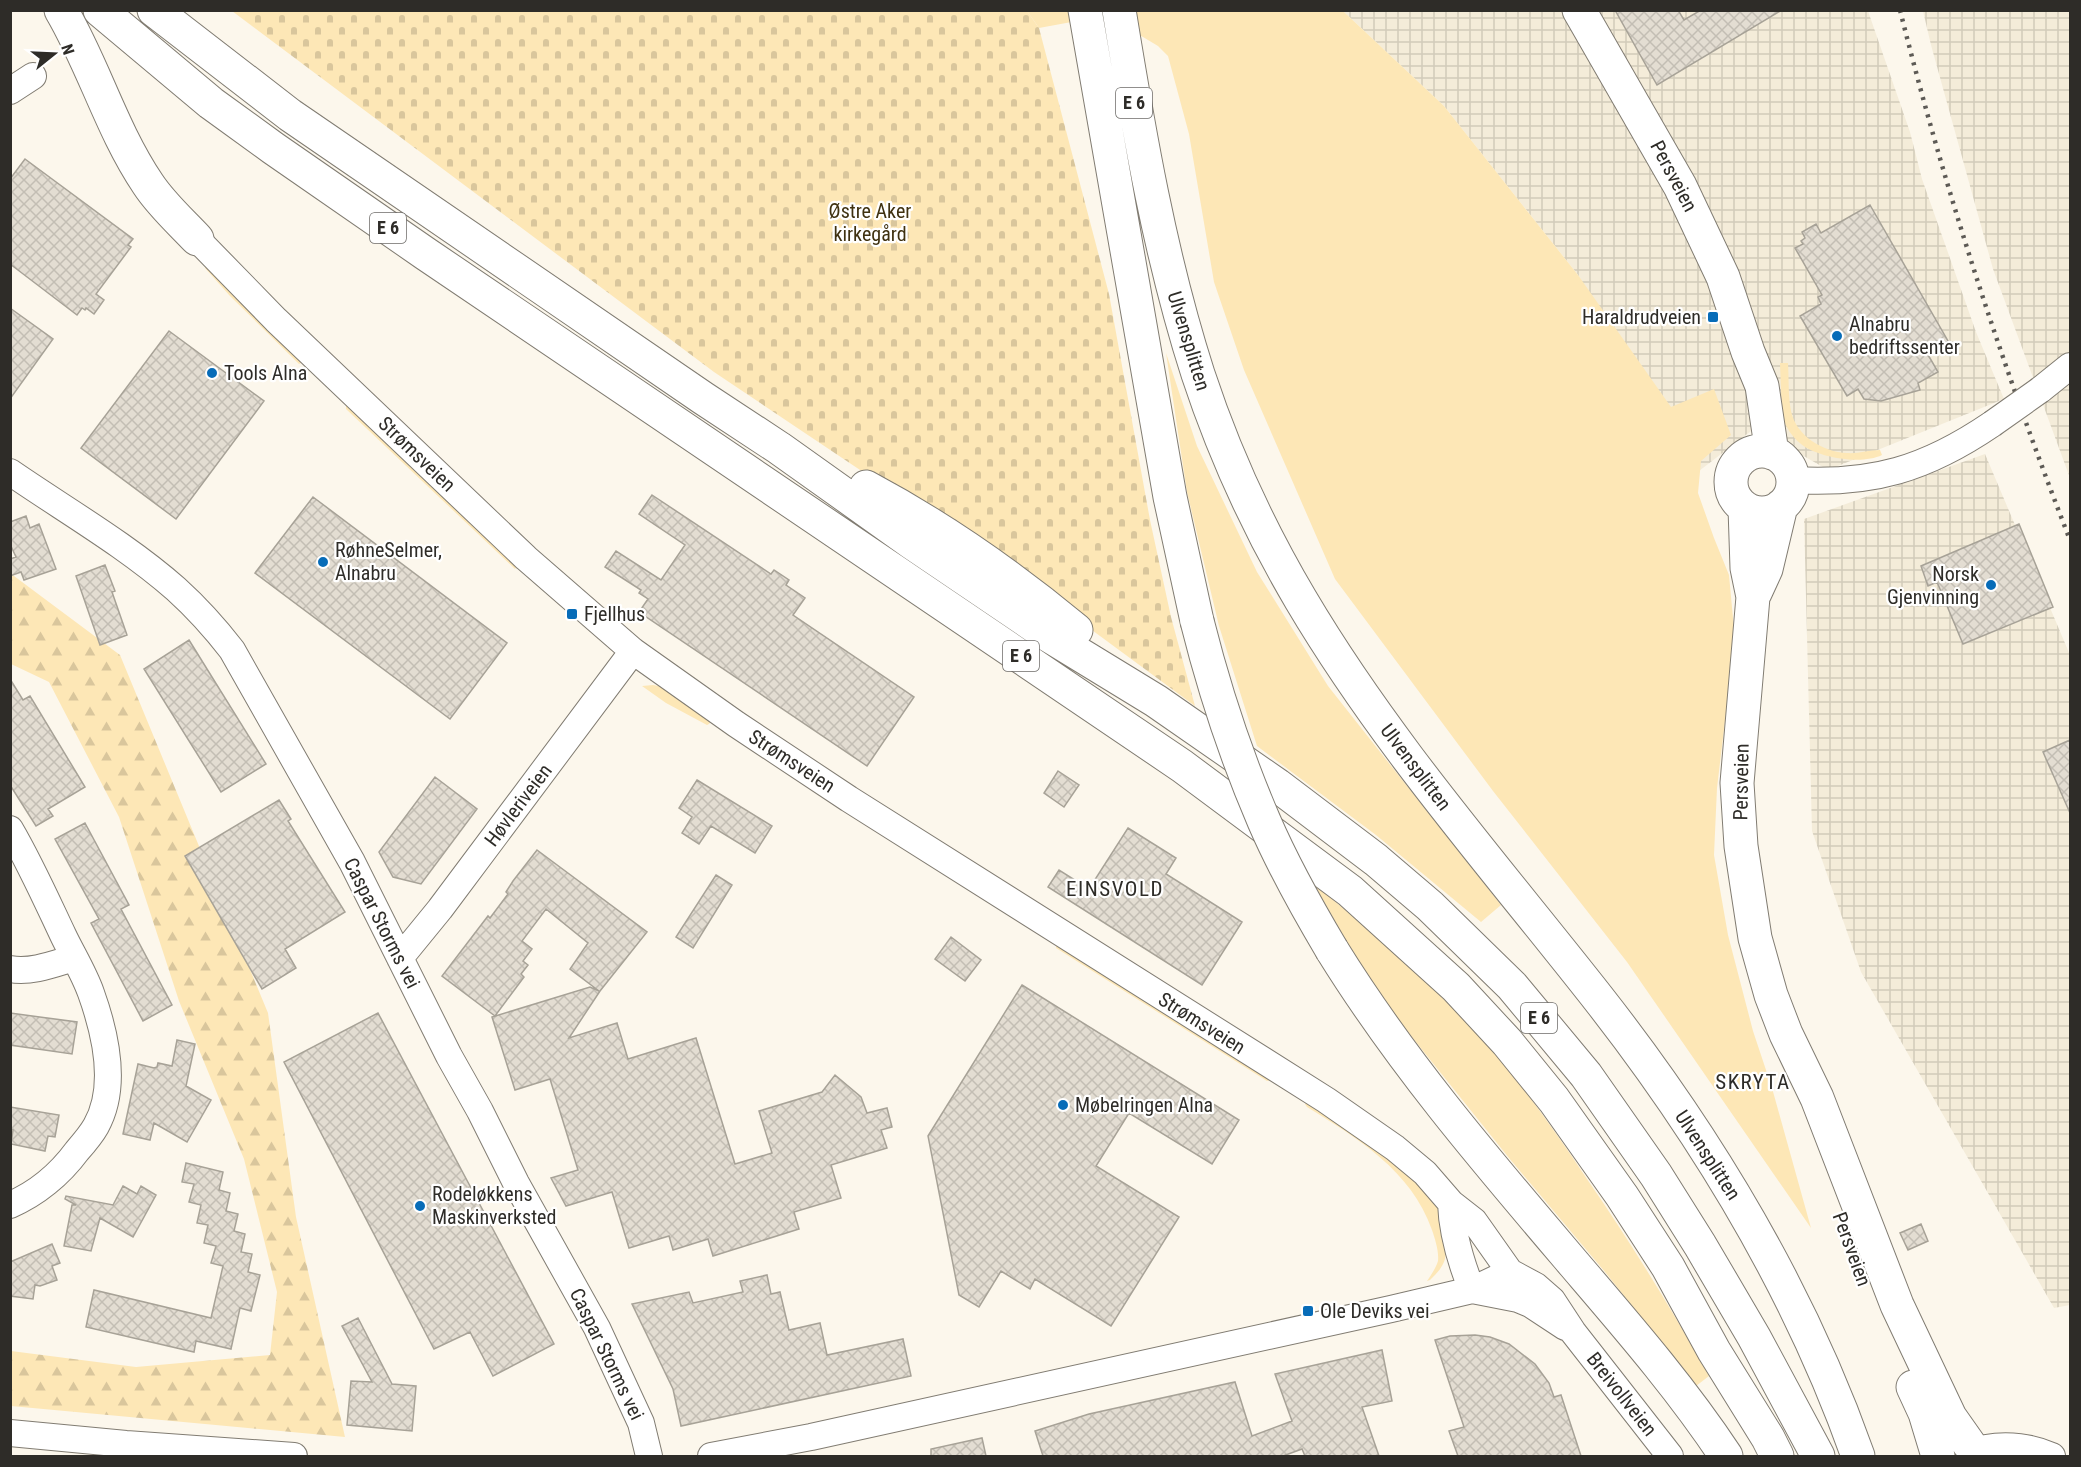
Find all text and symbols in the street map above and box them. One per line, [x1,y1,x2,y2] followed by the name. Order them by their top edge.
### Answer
[24,24,84,84] north arrow
[57,42,78,57] text: N
[1116,88,1152,118] road number: E 6
[1645,136,1703,216] street label: Persveien
[829,199,911,246] park label: Østre Aker kirkegård
[370,213,406,243] road number: E 6
[1163,289,1215,393] street label: Ulvensplitten
[1582,305,1701,329] place label: Haraldrudveien
[1706,310,1720,324] marker: Haraldrudveien
[1849,312,1960,359] place label: Alnabru bedriftssenter
[1830,329,1844,343] marker: Alnabru bedriftssenter
[224,361,307,385] place label: Tools Alna
[205,366,219,380] marker: Tools Alna
[373,411,461,497] street label: Strømsveien
[335,538,442,585] place label: RøhneSelmer, Alnabru
[316,555,330,569] marker: RøhneSelmer, Alnabru
[1887,562,1979,609] place label: Norsk Gjenvinning
[1984,578,1998,592] marker: Norsk Gjenvinning
[584,602,645,626] place label: Fjellhus
[565,607,579,621] marker: Fjellhus
[1003,641,1039,671] road number: E 6
[1376,719,1456,815] street label: Ulvensplitten
[744,724,840,798] street label: Strømsveien
[1728,743,1754,821] street label: Persveien
[479,759,557,851] street label: Høvleriveien
[339,854,425,992] street label: Caspar Storms vei
[1066,877,1164,901] district label: EINSVOLD
[1154,987,1250,1059] street label: Strømsveien
[1521,1003,1557,1033] road number: E 6
[1715,1070,1791,1094] district label: SKRYTA
[1075,1093,1213,1117] place label: Møbelringen Alna
[1056,1098,1070,1112] marker: Møbelringen Alna
[1670,1106,1746,1204] street label: Ulvensplitten
[432,1182,556,1229] place label: Rodeløkkens Maskinverksted
[413,1199,427,1213] marker: Rodeløkkens Maskinverksted
[1828,1209,1876,1289] street label: Persveien
[565,1284,649,1424] street label: Caspar Storms vei
[1320,1299,1430,1323] place label: Ole Deviks vei
[1301,1304,1315,1318] marker: Ole Deviks vei
[1582,1347,1662,1441] street label: Breivollveien

